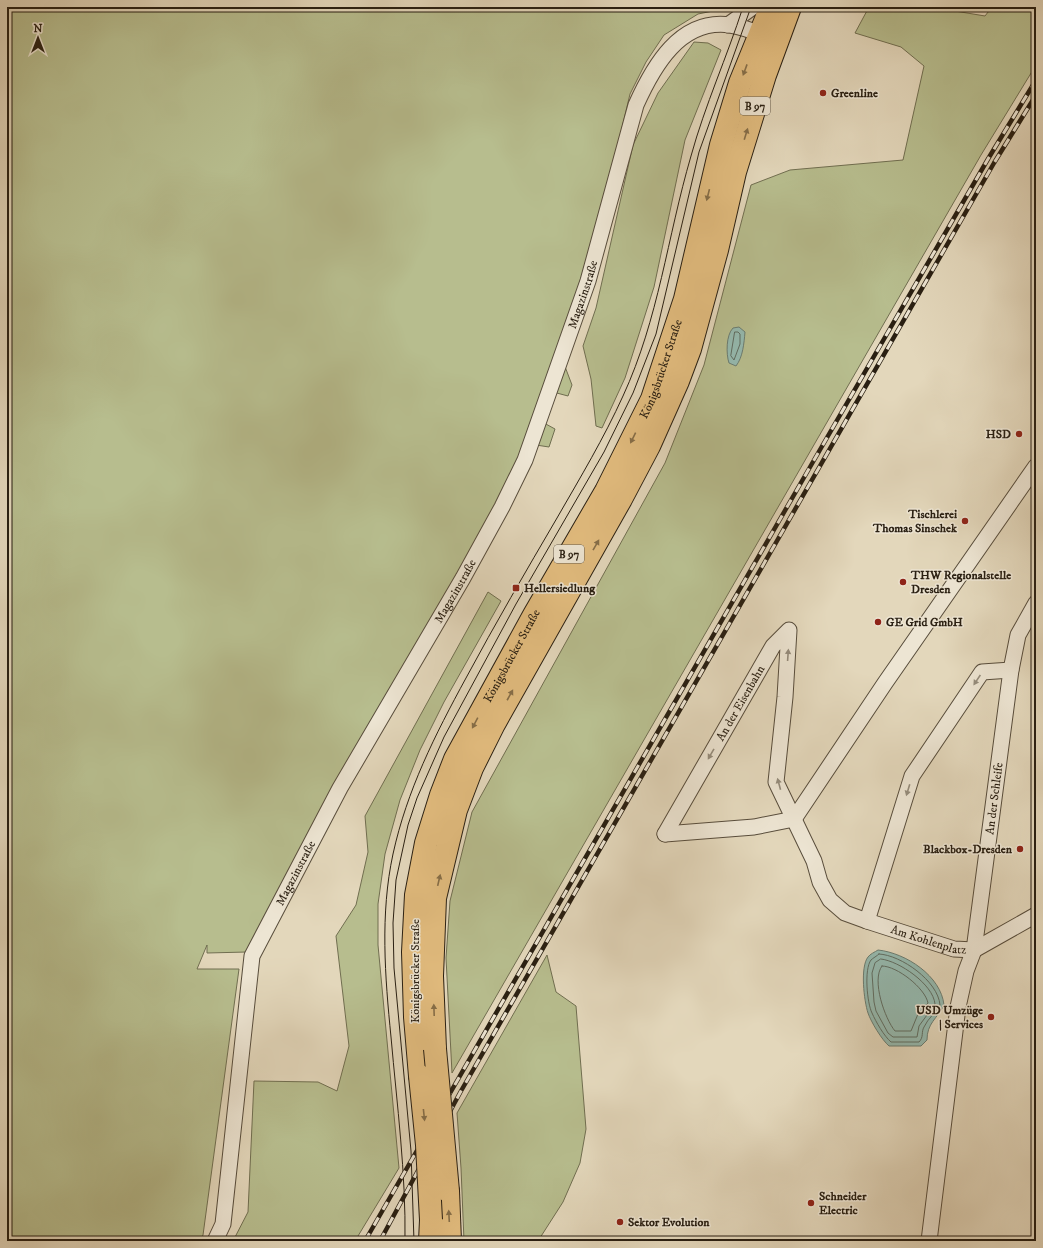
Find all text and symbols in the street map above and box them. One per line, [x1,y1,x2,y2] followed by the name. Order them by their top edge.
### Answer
[18,18,58,58] north arrow
[33,22,43,36] text: N
[741,64,747,76] one-way arrow
[831,86,878,101] place label: Greenline
[818,88,828,98] marker: Greenline
[740,97,770,115] road number: B 97
[744,128,750,140] one-way arrow
[705,188,711,201] one-way arrow
[565,259,601,331] street label: Magazinstraße
[636,318,686,421] street label: Königsbrücker Straße
[986,427,1011,442] place label: HSD
[1014,429,1024,439] marker: HSD
[630,433,636,444] one-way arrow
[872,507,958,536] place label: Tischlerei Thomas Sinschek
[960,516,970,526] marker: Tischlerei Thomas Sinschek
[592,539,599,551] one-way arrow
[554,545,584,563] road number: B 97
[431,557,480,626] street label: Magazinstraße
[910,568,1011,597] place label: THW Regionalstelle Dresden
[898,577,908,587] marker: THW Regionalstelle Dresden
[524,581,596,596] place label: Hellersiedlung
[511,583,521,593] marker: Hellersiedlung
[480,607,544,705] street label: Königsbrücker Straße
[886,615,963,630] place label: GE Grid GmbH
[873,617,883,627] marker: GE Grid GmbH
[784,649,791,661] one-way arrow
[713,662,769,744] street label: An der Eisenbahn
[973,674,980,686] one-way arrow
[507,689,514,701] one-way arrow
[471,717,478,729] one-way arrow
[707,748,714,760] one-way arrow
[982,761,1007,836] street label: An der Schleife
[775,777,781,790] one-way arrow
[905,784,911,796] one-way arrow
[273,838,319,908] street label: Magazinstraße
[923,842,1013,857] place label: Blackbox-Dresden
[1015,844,1025,854] marker: Blackbox-Dresden
[437,874,443,887] one-way arrow
[408,919,423,1023] street label: Königsbrücker Straße
[889,922,967,958] street label: Am Kohlenplatz
[916,1003,983,1032] place label: USD Umzüge | Services
[430,1004,437,1016] one-way arrow
[986,1012,996,1022] marker: USD Umzüge | Services
[420,1109,427,1121] one-way arrow
[819,1189,867,1218] place label: Schneider Electric
[806,1198,816,1208] marker: Schneider Electric
[446,1209,452,1222] one-way arrow
[628,1215,710,1230] place label: Sektor Evolution
[615,1217,625,1227] marker: Sektor Evolution

